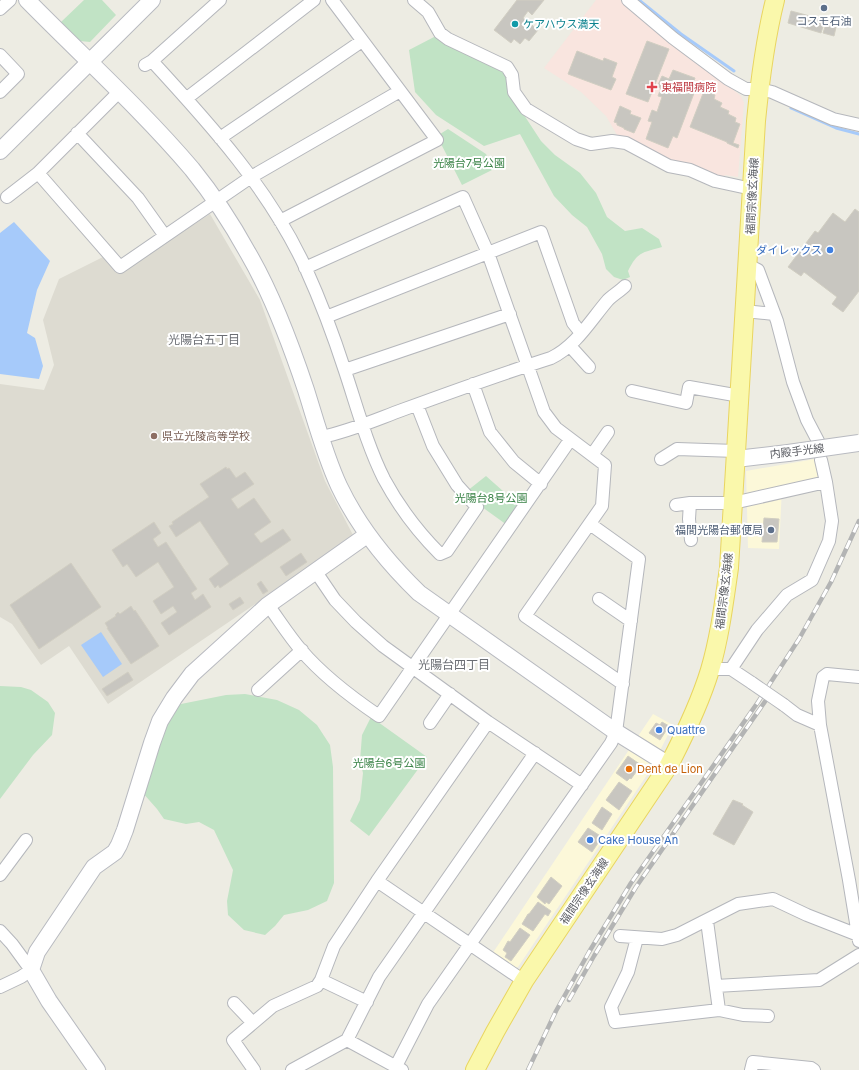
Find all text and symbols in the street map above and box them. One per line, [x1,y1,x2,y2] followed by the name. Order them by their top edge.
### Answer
[819,3,829,13] marker: コスモ石油
[797,14,852,28] place label: コスモ石油
[523,17,600,31] place label: ケアハウス満天
[510,19,520,29] marker: ケアハウス満天
[661,80,716,94] place label: 東福間病院
[646,81,658,93] marker: 東福間病院
[433,156,505,170] park label: 光陽台7号公園
[743,157,761,235] street label: 福間宗像玄海線
[756,243,822,257] place label: ダイレックス
[825,245,835,255] marker: ダイレックス
[168,332,240,347] district label: 光陽台五丁目
[162,429,250,443] place label: 県立光陵高等学校
[149,431,159,441] marker: 県立光陵高等学校
[769,441,825,461] street label: 内殿手光線
[455,491,527,505] park label: 光陽台8号公園
[675,523,763,537] place label: 福間光陽台郵便局
[766,525,776,535] marker: 福間光陽台郵便局
[712,552,736,630] street label: 福間宗像玄海線
[418,657,490,672] district label: 光陽台四丁目
[667,723,705,737] place label: Quattre
[654,725,664,735] marker: Quattre
[353,756,425,770] park label: 光陽台6号公園
[637,762,703,776] place label: Dent de Lion
[624,764,634,774] marker: Dent de Lion
[598,833,678,847] place label: Cake House An
[585,835,595,845] marker: Cake House An
[557,855,611,927] street label: 福間宗像玄海線

